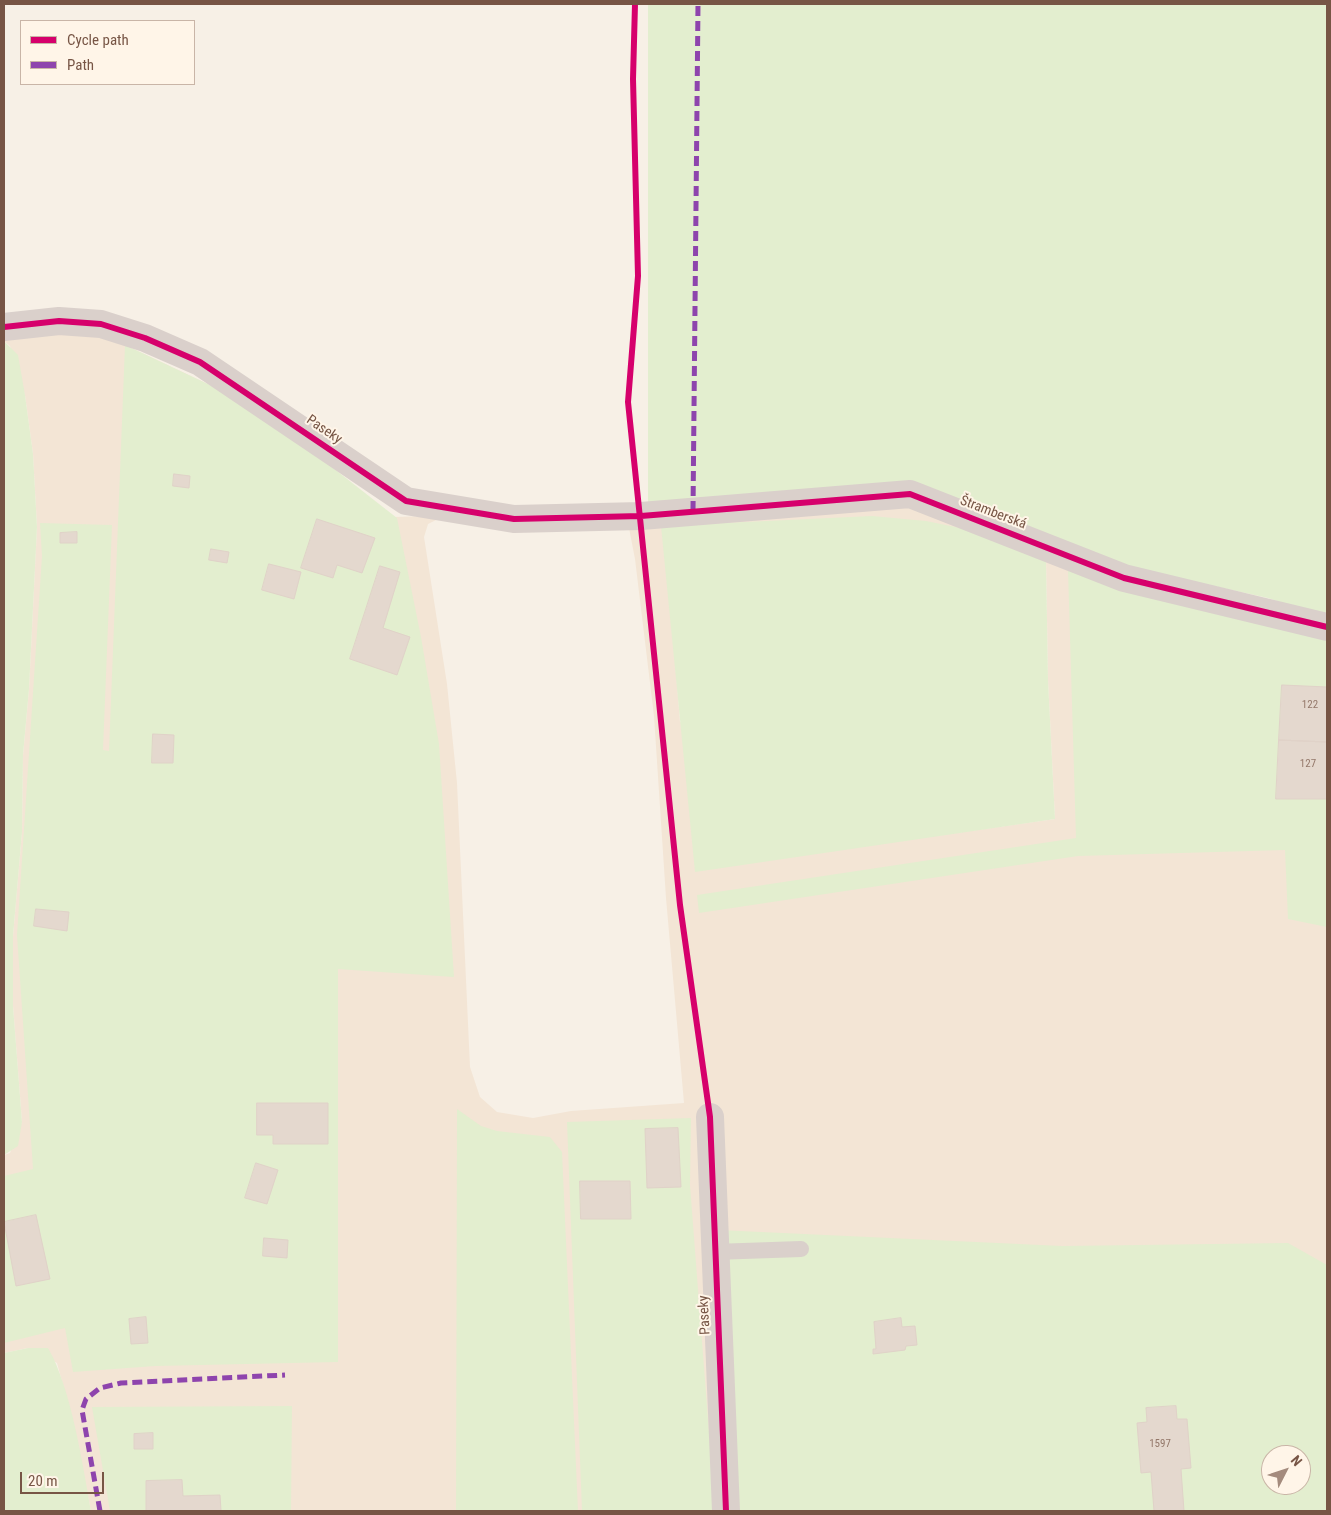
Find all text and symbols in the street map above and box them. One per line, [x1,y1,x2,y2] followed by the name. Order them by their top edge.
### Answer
[20,20,195,85] legend
[67,31,129,49] text: Cycle path
[67,56,94,74] text: Path
[303,412,345,448] street label: Paseky
[957,493,1029,533] street label: Štramberská
[1302,698,1318,712] house number: 122
[1300,757,1316,771] house number: 127
[696,1295,714,1335] street label: Paseky
[1149,1437,1171,1451] house number: 1597
[1261,1445,1311,1495] north arrow
[1288,1452,1305,1469] text: N
[22,1462,106,1494] scale bar
[28,1472,58,1490] text: 20 m

